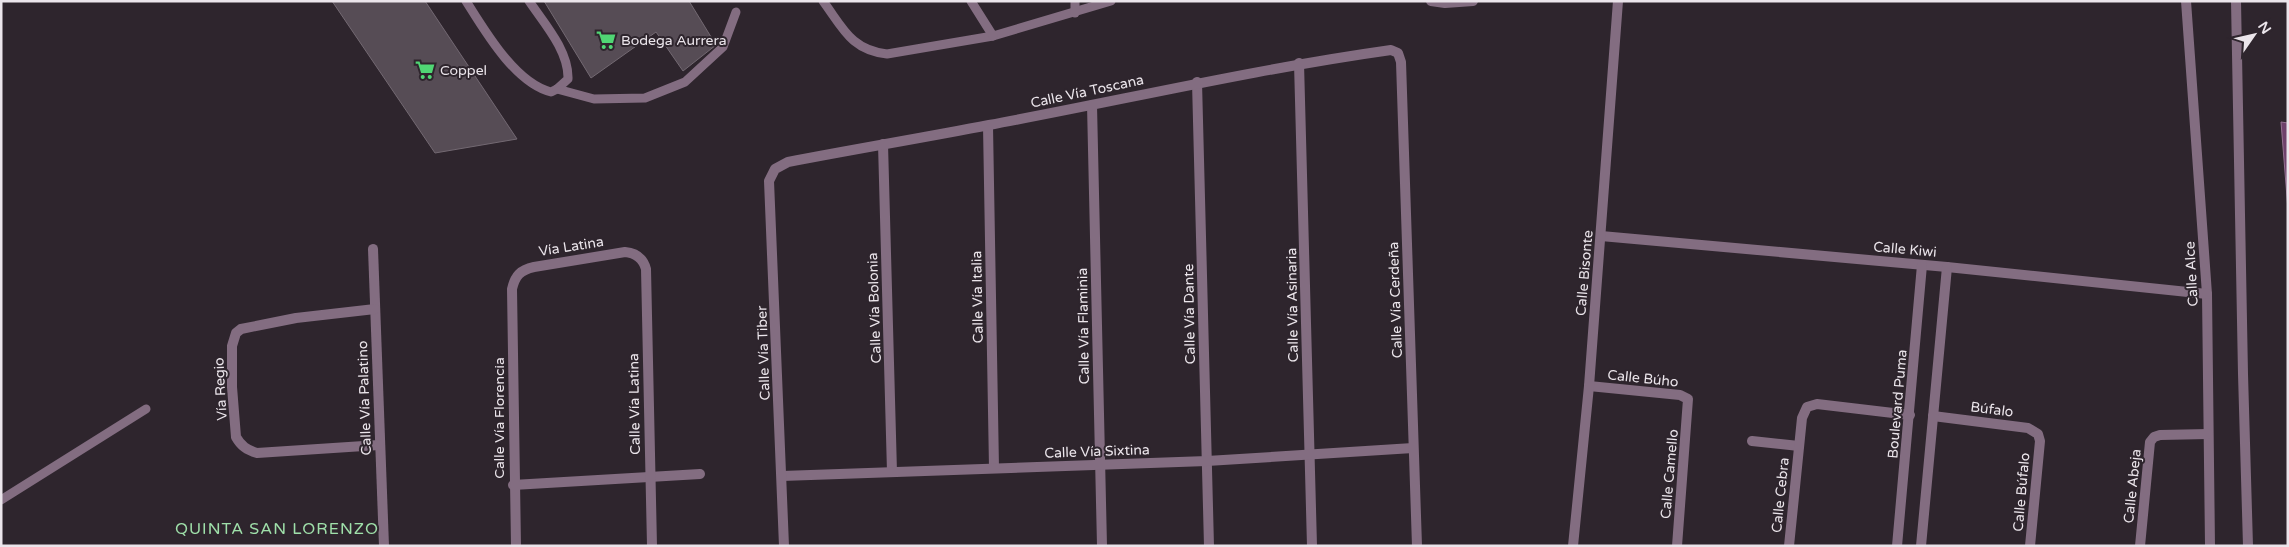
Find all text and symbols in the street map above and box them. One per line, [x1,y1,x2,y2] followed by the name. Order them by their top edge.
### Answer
[2229,10,2279,60] north arrow
[2254,19,2275,37] text: N
[595,29,617,51] supermarket icon: Bodega Aurrera
[621,32,727,49] place label: Bodega Aurrera
[414,59,436,81] supermarket icon: Coppel
[440,62,487,79] place label: Coppel
[1029,71,1145,112] street label: Calle Vía Toscana
[1572,229,1597,317] street label: Calle Bisonte
[537,233,605,260] street label: Vía Latina
[1873,238,1937,261] street label: Calle Kiwi
[1385,241,1406,358] street label: Calle Vía Cerdeña
[2181,241,2202,307] street label: Calle Alce
[1283,248,1302,362] street label: Calle Vía Asinaria
[968,251,987,343] street label: Calle Vía Italia
[864,252,885,364] street label: Calle Vía Bolonia
[1180,264,1199,364] street label: Calle Vía Dante
[1074,268,1093,384] street label: Calle Vía Flaminia
[753,305,774,401] street label: Calle Vía Tiber
[354,340,375,456] street label: Calle Vía Palatino
[1884,349,1911,459] street label: Boulevard Puma
[625,353,644,455] street label: Calle Vía Latina
[210,357,231,421] street label: Vía Regio
[491,357,508,479] street label: Calle Vía Florencia
[1607,366,1679,391] street label: Calle Búho
[1970,398,2014,421] street label: Búfalo
[1657,428,1682,520] street label: Calle Camello
[1044,441,1150,462] street label: Calle Vía Sixtina
[2120,448,2145,524] street label: Calle Abeja
[2010,452,2033,532] street label: Calle Búfalo
[1768,457,1793,534] street label: Calle Cebra
[175,519,379,539] district label: QUINTA SAN LORENZO

